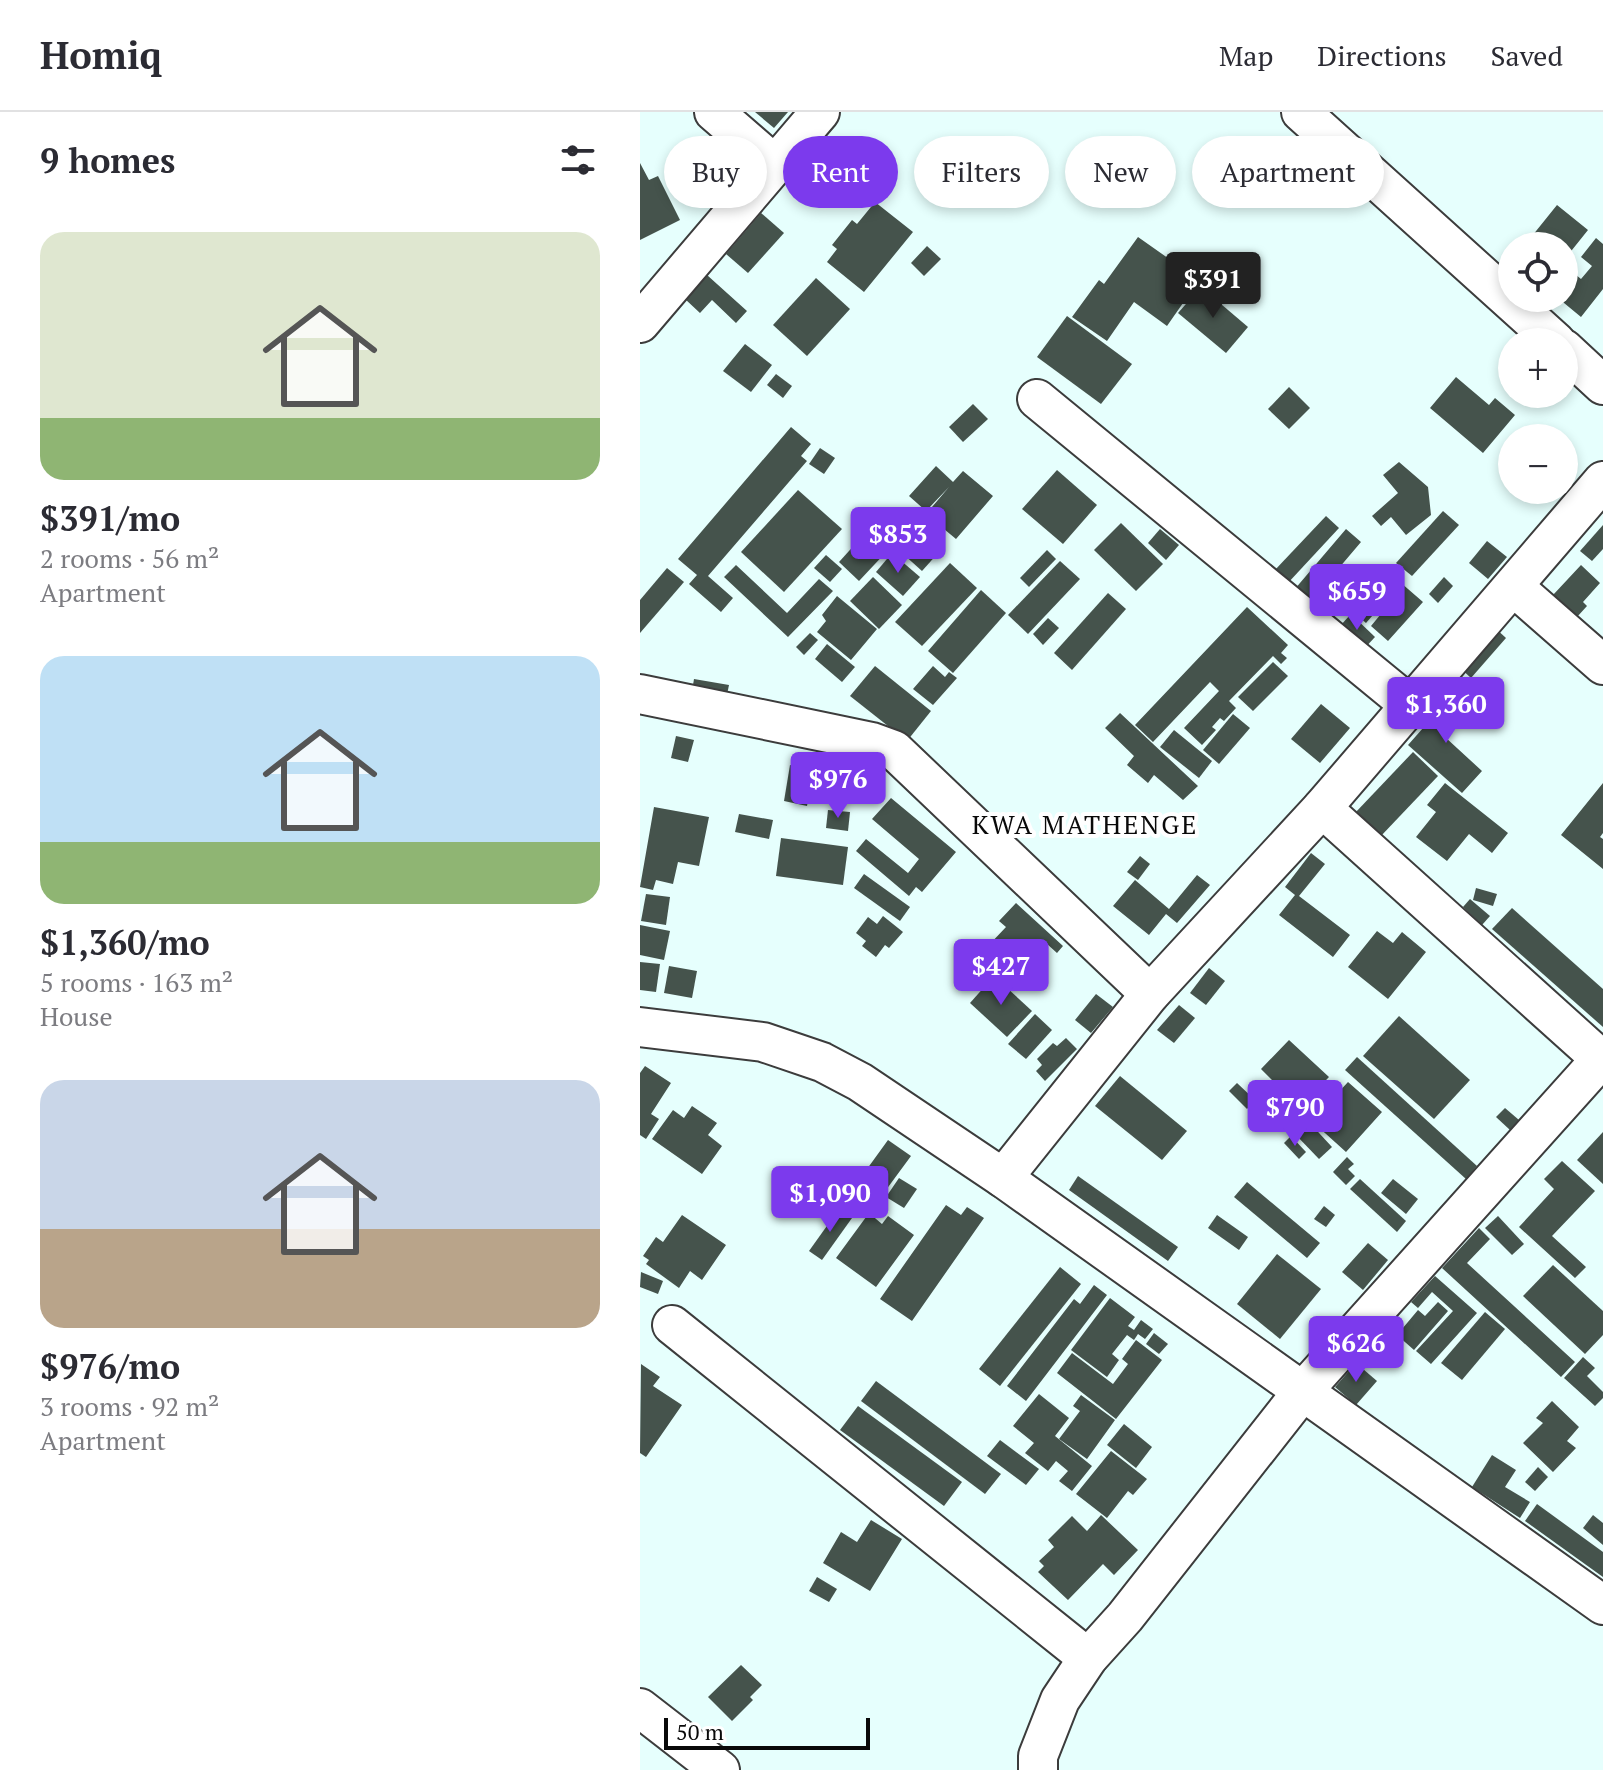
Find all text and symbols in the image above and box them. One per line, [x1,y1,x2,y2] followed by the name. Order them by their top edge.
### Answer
[40,30,162,80] text: Homiq
[1219,37,1273,74] text: Map
[1317,37,1447,74] text: Directions
[1491,37,1563,74] text: Saved
[664,136,767,208] chip: Buy
[783,136,898,208] chip: Rent
[914,136,1049,208] chip: Filters
[1065,136,1176,208] chip: New
[1192,136,1384,208] chip: Apartment
[40,138,175,183] text: 9 homes
[556,138,600,182] icon: filters
[1498,232,1578,504] map controls
[1498,232,1578,312] button: locate
[1166,252,1260,320] pin: $391
[1184,261,1242,295] text: $391
[248,284,392,428] icon: home
[1498,328,1578,408] button: +
[1498,424,1578,504] button: −
[40,496,180,541] text: $391/mo
[851,507,945,575] pin: $853
[869,516,927,550] text: $853
[40,541,219,575] text: 2 rooms · 56 m²
[1310,564,1404,632] pin: $659
[1328,573,1386,607] text: $659
[40,575,166,609] text: Apartment
[1381,677,1511,745] pin: $1,360
[1405,686,1487,720] text: $1,360
[248,708,392,852] icon: home
[791,752,885,820] pin: $976
[809,761,867,795] text: $976
[972,807,1198,841] district label: KWA MATHENGE
[40,920,210,965] text: $1,360/mo
[954,939,1048,1007] pin: $427
[972,948,1030,982] text: $427
[40,965,233,999] text: 5 rooms · 163 m²
[40,999,113,1033] text: House
[1248,1080,1342,1148] pin: $790
[1266,1089,1324,1123] text: $790
[248,1132,392,1276] icon: home
[765,1166,895,1234] pin: $1,090
[789,1175,871,1209] text: $1,090
[1309,1316,1403,1384] pin: $626
[1327,1325,1385,1359] text: $626
[40,1344,180,1389] text: $976/mo
[40,1389,219,1423] text: 3 rooms · 92 m²
[40,1423,166,1457] text: Apartment
[664,1714,870,1750] scale bar
[676,1717,724,1746] text: 50 m

